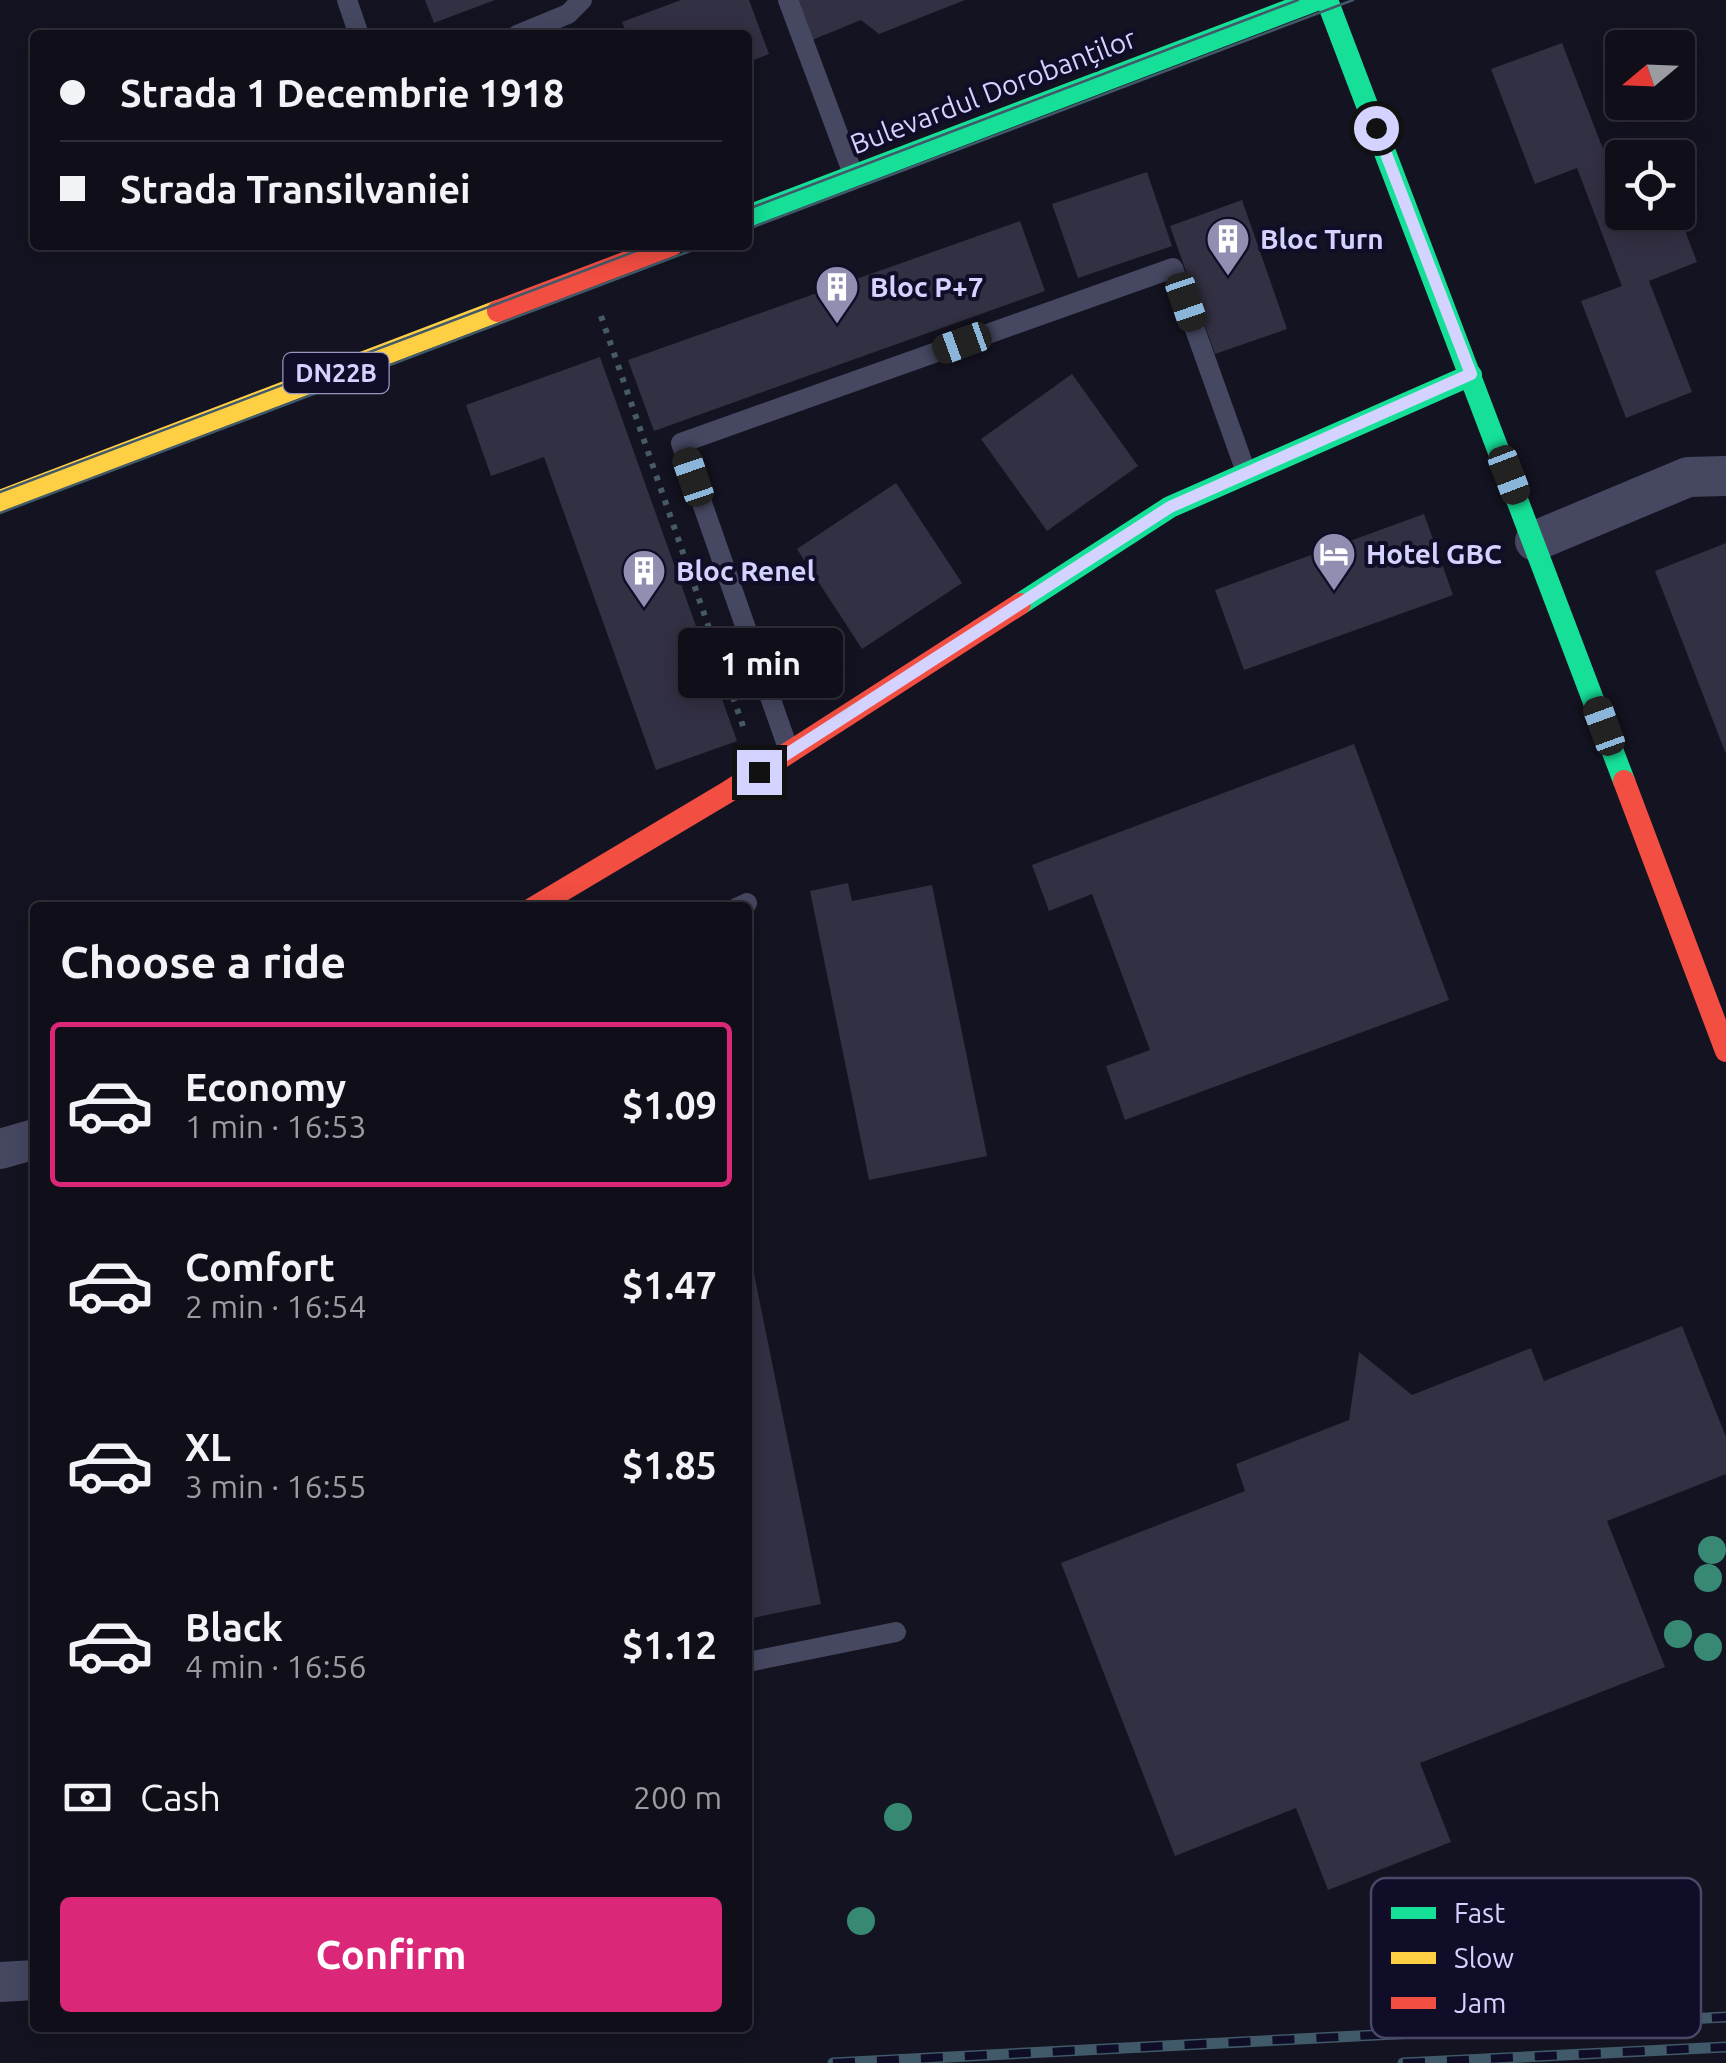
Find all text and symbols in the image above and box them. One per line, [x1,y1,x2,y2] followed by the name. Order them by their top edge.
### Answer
[846,22,1140,159] street label: Bulevardul Dorobanților
[1605,30,1695,120] north arrow
[1605,30,1695,230] map controls
[120,72,564,114] text: Strada 1 Decembrie 1918
[1354,106,1399,151] route start
[1605,140,1695,230] button: locate
[120,168,471,210] text: Strada Transilvaniei
[1205,216,1251,277] building icon: Bloc Turn
[1260,223,1384,254] place label: Bloc Turn
[814,264,860,325] building icon: Bloc P+7
[1162,269,1210,335] car
[870,271,984,302] place label: Bloc P+7
[929,319,995,367] car
[284,353,388,393] road number: DN22B
[1484,442,1534,508] car
[669,444,717,510] car
[1311,531,1357,592] hotel icon: Hotel GBC
[1366,538,1502,569] place label: Hotel GBC
[621,548,667,609] building icon: Bloc Renel
[676,555,815,586] place label: Bloc Renel
[676,627,842,697] callout: 1 min
[720,645,801,681] text: 1 min
[1580,693,1628,759] car
[737,750,782,795] route end
[60,936,346,987] text: Choose a ride
[65,1060,155,1150] icon: car
[185,1066,346,1108] text: Economy
[622,1084,717,1126] text: $1.09
[185,1108,367,1144] text: 1 min · 16:53
[65,1240,155,1330] icon: car
[185,1246,335,1288] text: Comfort
[622,1264,717,1306] text: $1.47
[185,1288,367,1324] text: 2 min · 16:54
[65,1420,155,1510] icon: car
[185,1426,231,1468] text: XL
[622,1444,717,1486] text: $1.85
[185,1468,367,1504] text: 3 min · 16:55
[65,1600,155,1690] icon: car
[185,1606,283,1648] text: Black
[622,1624,717,1666] text: $1.12
[185,1648,367,1684] text: 4 min · 16:56
[60,1770,115,1825] icon: cash
[140,1776,221,1818] text: Cash
[633,1779,722,1815] text: 200 m
[1371,1878,1701,2038] legend
[60,1897,722,2012] button: Confirm
[1454,1897,1505,1928] text: Fast
[1454,1942,1514,1973] text: Slow
[1454,1987,1506,2018] text: Jam

